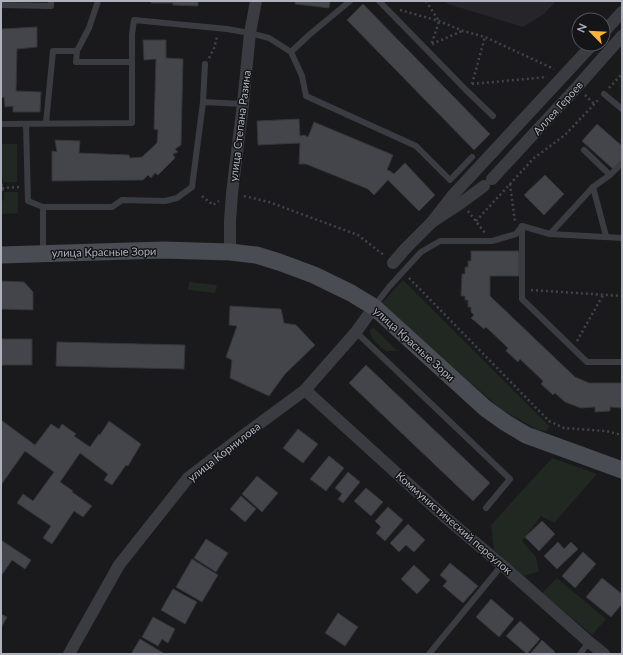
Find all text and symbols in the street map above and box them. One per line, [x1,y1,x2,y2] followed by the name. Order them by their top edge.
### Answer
[571,12,611,52] north arrow
[574,21,589,34] text: N
[226,70,253,182] street label: улица Степана Разина
[530,78,585,137] street label: Аллея Героев
[51,244,156,259] street label: улица Красные Зори
[371,304,458,384] street label: улица Красные Зори
[185,419,263,484] street label: улица Корнилова
[394,469,515,577] street label: Коммунистический переулок

